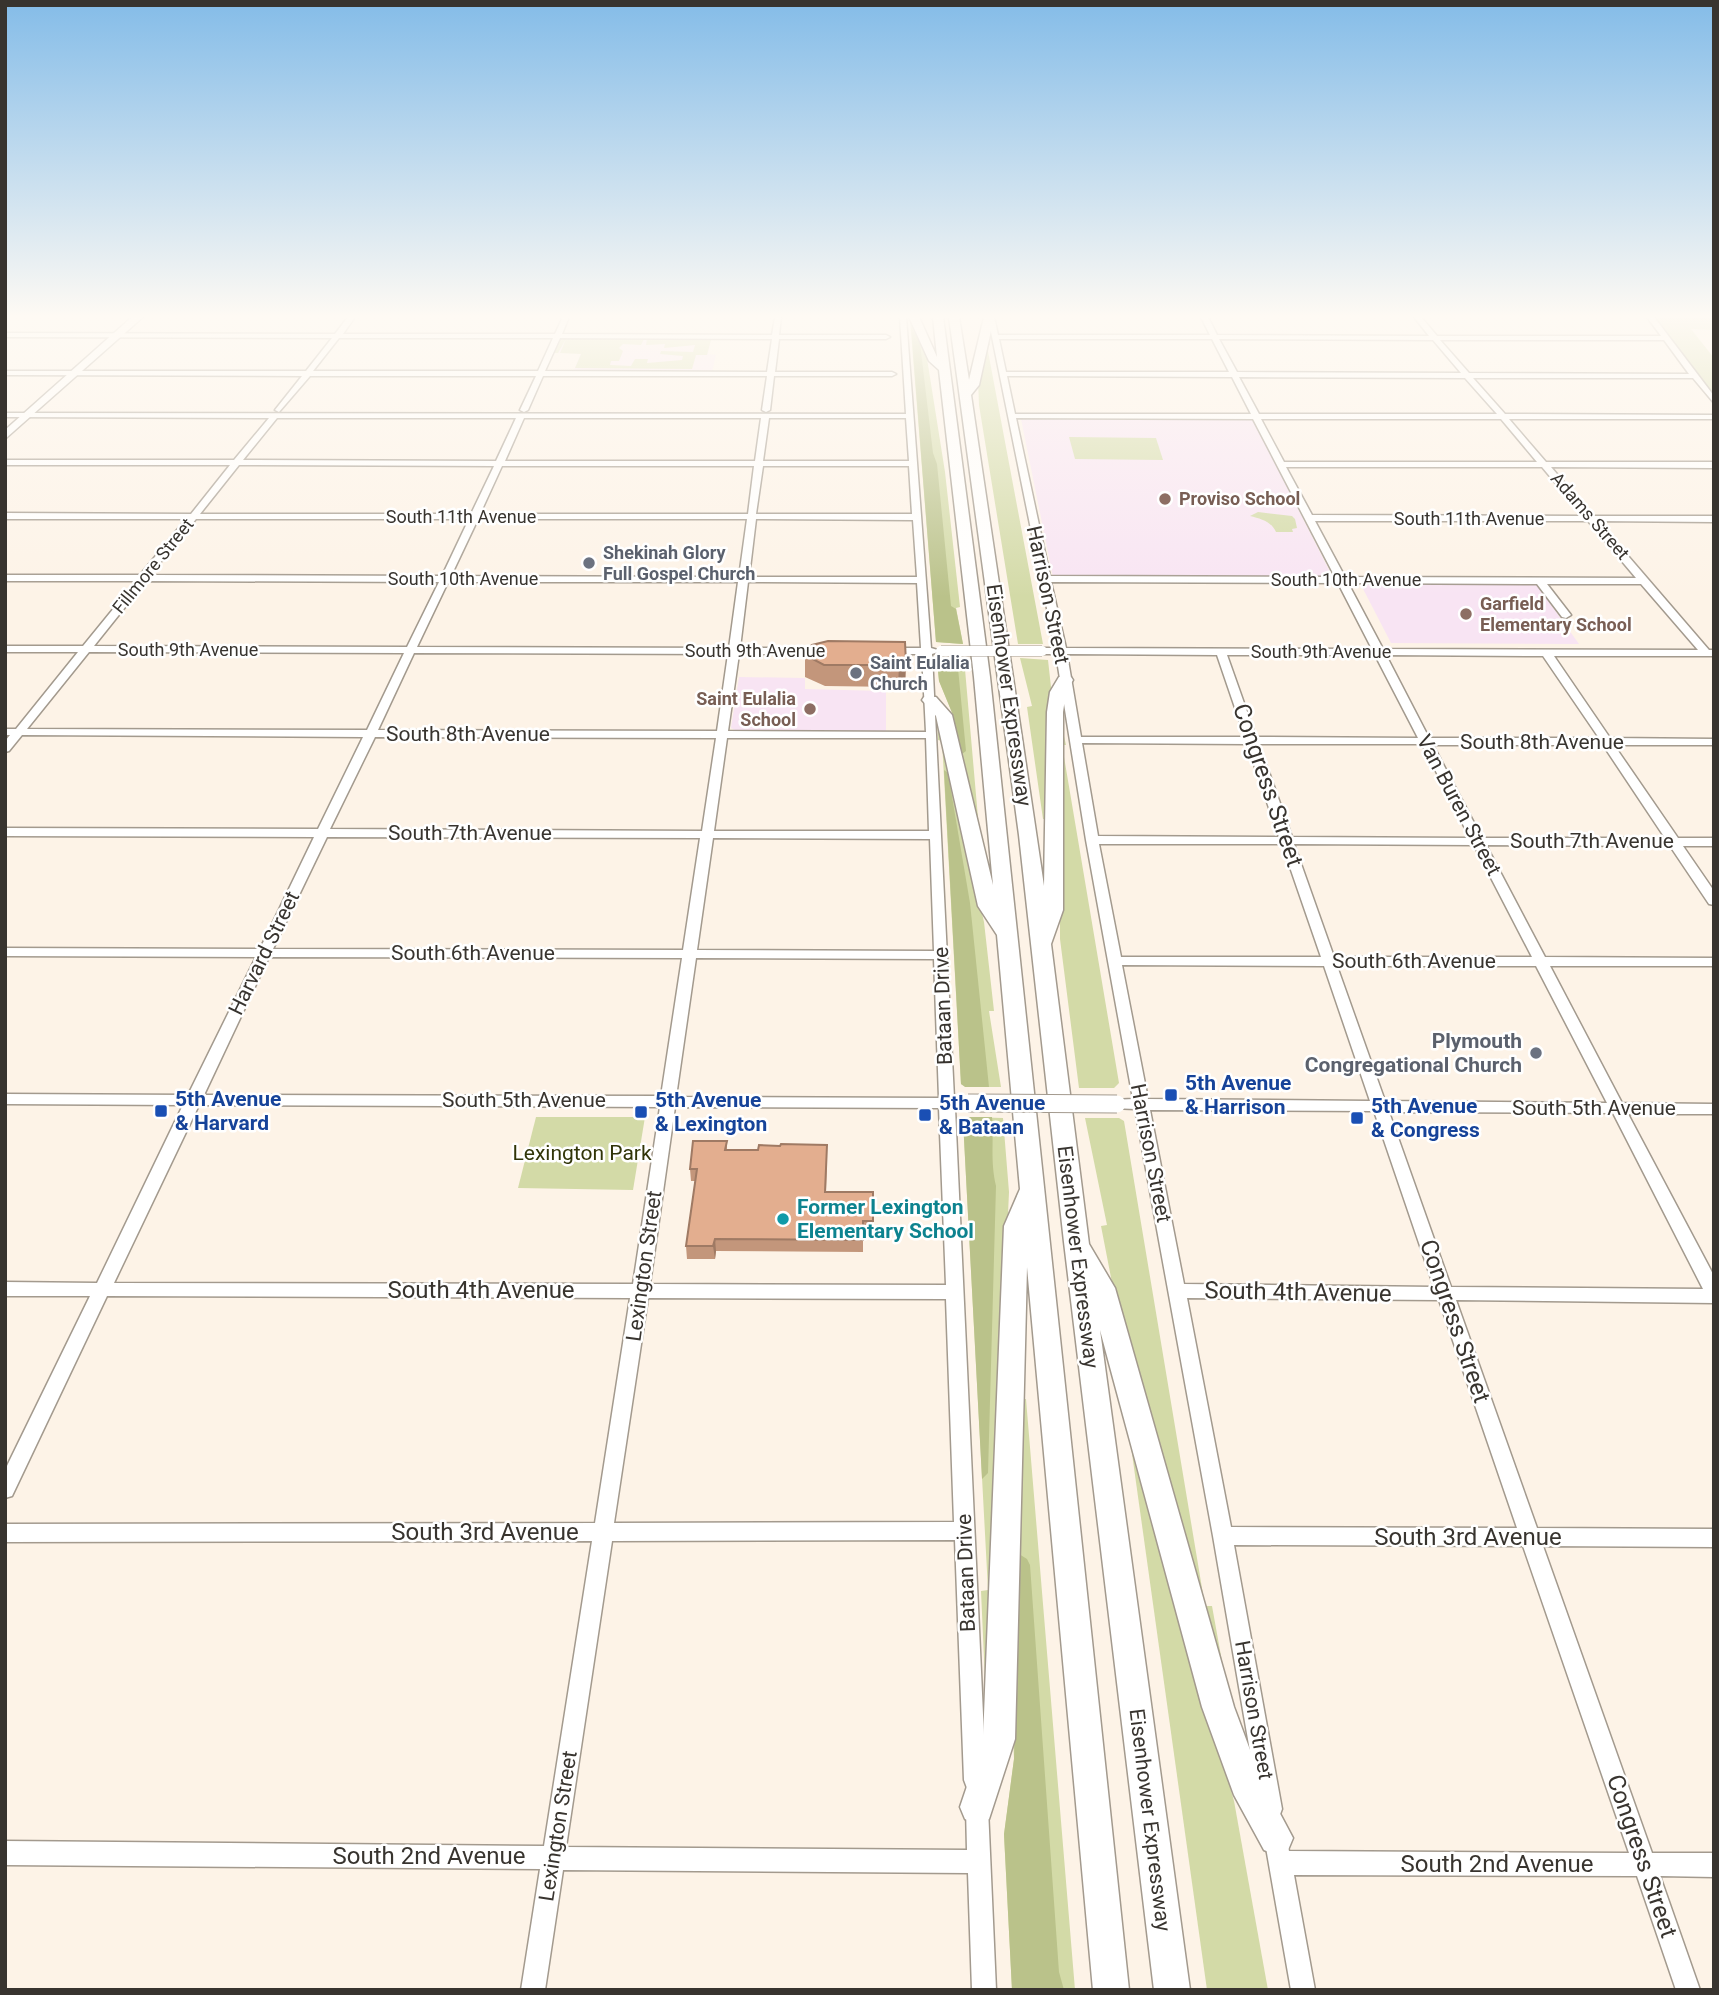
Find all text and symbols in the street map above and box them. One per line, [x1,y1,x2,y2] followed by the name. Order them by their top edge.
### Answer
[1547,468,1634,564] street label: Adams Street
[1179,488,1300,509] place label: Proviso School
[1157,491,1173,507] marker: Proviso School
[386,506,536,527] street label: South 11th Avenue
[1394,508,1544,529] street label: South 11th Avenue
[108,514,198,618] street label: Fillmore Street
[1022,524,1074,666] street label: Harrison Street
[603,542,755,584] place label: Shekinah Glory Full Gospel Church
[581,555,597,571] marker: Shekinah Glory Full Gospel Church
[388,568,538,589] street label: South 10th Avenue
[1271,569,1421,590] street label: South 10th Avenue
[982,582,1036,808] street label: Eisenhower Expressway
[1480,593,1632,635] place label: Garfield Elementary School
[1458,606,1474,622] marker: Garfield Elementary School
[118,639,258,660] street label: South 9th Avenue
[685,640,825,661] street label: South 9th Avenue
[1251,641,1391,662] street label: South 9th Avenue
[870,652,970,694] place label: Saint Eulalia Church
[848,665,864,681] marker: Saint Eulalia Church
[696,688,796,730] place label: Saint Eulalia School
[1227,700,1309,870] street label: Congress Street
[802,701,818,717] marker: Saint Eulalia School
[386,722,550,746] street label: South 8th Avenue
[1412,730,1506,880] street label: Van Buren Street
[1460,730,1624,754] street label: South 8th Avenue
[388,821,552,845] street label: South 7th Avenue
[1510,829,1674,853] street label: South 7th Avenue
[224,887,304,1019] street label: Harvard Street
[391,941,555,965] street label: South 6th Avenue
[929,947,957,1065] street label: Bataan Drive
[1332,949,1496,973] street label: South 6th Avenue
[1305,1029,1522,1077] place label: Plymouth Congregational Church
[1528,1045,1544,1061] marker: Plymouth Congregational Church
[1185,1071,1291,1119] place label: 5th Avenue & Harrison
[1126,1082,1176,1225] street label: Harrison Street
[175,1087,281,1135] place label: 5th Avenue & Harvard
[1163,1087,1179,1103] marker: 5th Avenue & Harrison
[442,1088,606,1112] street label: South 5th Avenue
[655,1088,767,1136] place label: 5th Avenue & Lexington
[939,1091,1045,1139] place label: 5th Avenue & Bataan
[1371,1094,1480,1142] place label: 5th Avenue & Congress
[1512,1096,1676,1120] street label: South 5th Avenue
[153,1103,169,1119] marker: 5th Avenue & Harvard
[633,1104,649,1120] marker: 5th Avenue & Lexington
[917,1107,933,1123] marker: 5th Avenue & Bataan
[1349,1110,1365,1126] marker: 5th Avenue & Congress
[512,1141,652,1165] park label: Lexington Park
[1052,1144,1104,1370] street label: Eisenhower Expressway
[622,1189,666,1343] street label: Lexington Street
[797,1195,974,1243] place label: Former Lexington Elementary School
[775,1211,791,1227] marker: Former Lexington Elementary School
[1414,1236,1496,1406] street label: Congress Street
[387,1276,575,1304] street label: South 4th Avenue
[1204,1276,1392,1308] street label: South 4th Avenue
[952,1514,980,1632] street label: Bataan Drive
[391,1518,579,1546] street label: South 3rd Avenue
[1374,1523,1562,1551] street label: South 3rd Avenue
[1230,1639,1278,1782] street label: Harrison Street
[1124,1707,1176,1933] street label: Eisenhower Expressway
[534,1749,582,1903] street label: Lexington Street
[1601,1771,1683,1941] street label: Congress Street
[333,1842,525,1870] street label: South 2nd Avenue
[1401,1850,1593,1878] street label: South 2nd Avenue

